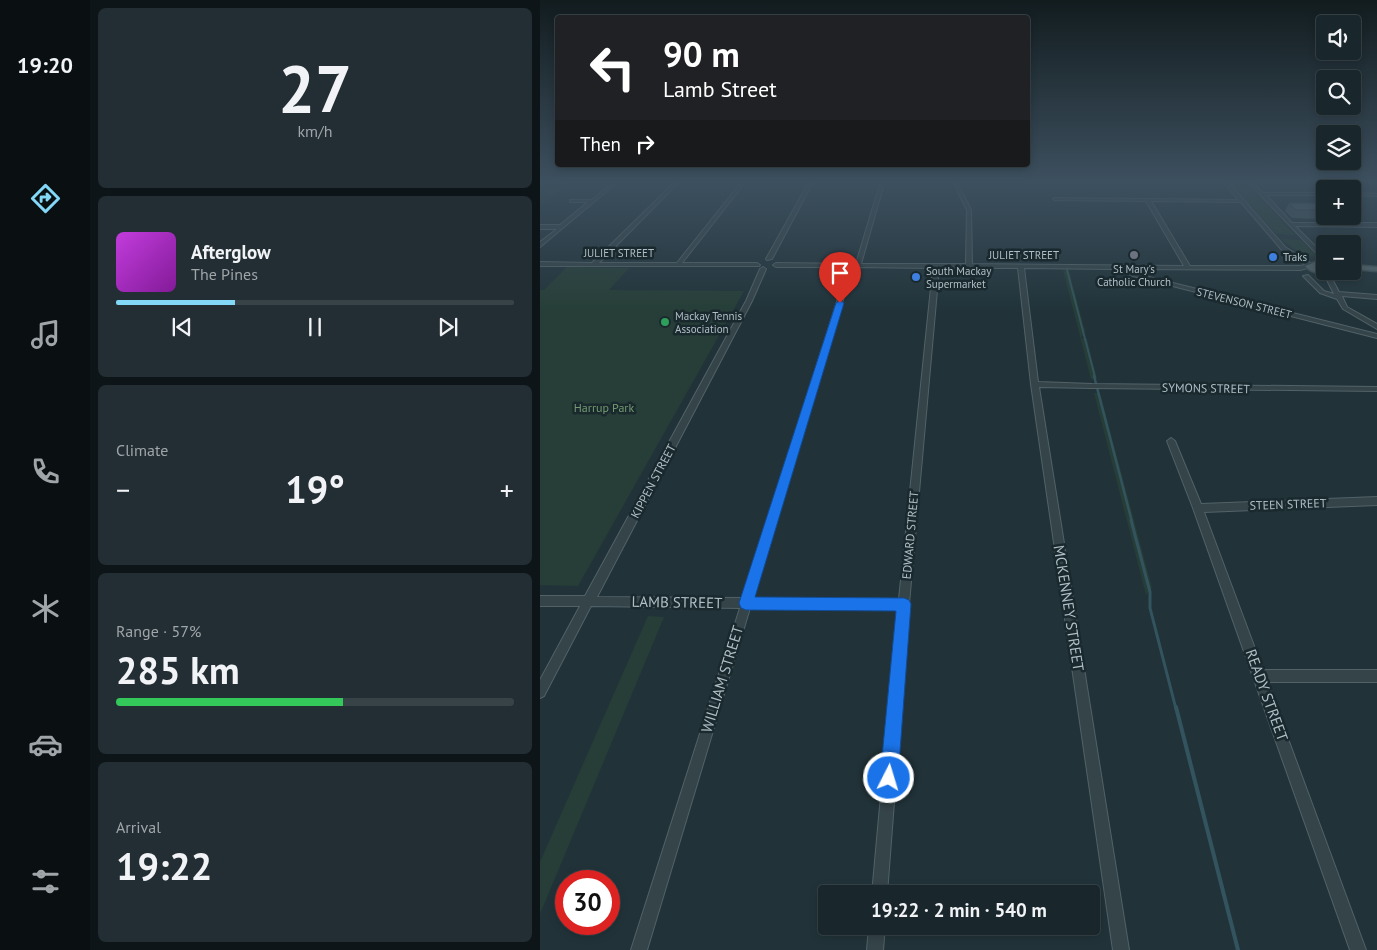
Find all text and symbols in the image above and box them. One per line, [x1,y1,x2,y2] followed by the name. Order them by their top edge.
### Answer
[1316,15,1361,280] map controls
[1316,15,1361,60] button: sound
[663,31,740,77] text: 90 m
[580,35,645,100] icon: left
[278,46,352,130] text: 27
[17,51,73,79] text: 19:20
[1316,70,1361,115] button: search
[663,75,777,103] text: Lamb Street
[297,121,333,141] text: km/h
[1316,125,1361,170] button: layers
[631,130,659,158] icon: right
[580,132,621,156] text: Then
[1316,180,1361,225] button: +
[28,181,63,216] icon: directions
[1316,235,1361,280] button: −
[191,240,271,264] text: Afterglow
[583,246,654,260] street label: JULIET STREET
[988,248,1059,262] street label: JULIET STREET
[1128,249,1140,261] marker: St Mary's Catholic Church
[1283,250,1307,264] place label: Traks
[1267,251,1279,263] marker: Traks
[819,252,861,303] pin
[826,259,854,287] icon: arrive
[1097,262,1171,289] place label: St Mary's Catholic Church
[191,264,258,284] text: The Pines
[926,264,992,291] place label: South Mackay Supermarket
[910,271,922,283] marker: South Mackay Supermarket
[1195,284,1293,322] street label: STEVENSON STREET
[675,309,742,336] place label: Mackay Tennis Association
[168,313,196,341] icon: previous
[301,313,329,341] icon: pause
[434,313,462,341] icon: next
[659,316,671,328] marker: Mackay Tennis Association
[28,317,63,352] icon: music
[1162,380,1251,396] street label: SYMONS STREET
[574,400,634,415] park label: Harrup Park
[116,440,168,460] text: Climate
[627,441,679,521] street label: KIPPEN STREET
[28,454,63,489] icon: phone
[285,464,345,513] text: 19°
[116,471,130,508] text: −
[500,471,514,508] text: +
[899,490,921,580] street label: EDWARD STREET
[1249,495,1327,513] street label: STEEN STREET
[1050,544,1088,673] street label: MCKENNEY STREET
[28,591,63,626] icon: climate
[631,592,723,612] street label: LAMB STREET
[116,621,201,641] text: Range · 57%
[697,623,747,735] street label: WILLIAM STREET
[116,645,240,694] text: 285 km
[1242,646,1293,744] street label: READY STREET
[28,727,63,762] icon: car
[862,751,914,803] position arrow
[116,817,161,837] text: Arrival
[116,841,212,890] text: 19:22
[28,864,63,899] icon: filters
[555,870,620,935] speed limit sign: 30
[871,898,1047,922] text: 19:22 · 2 min · 540 m

